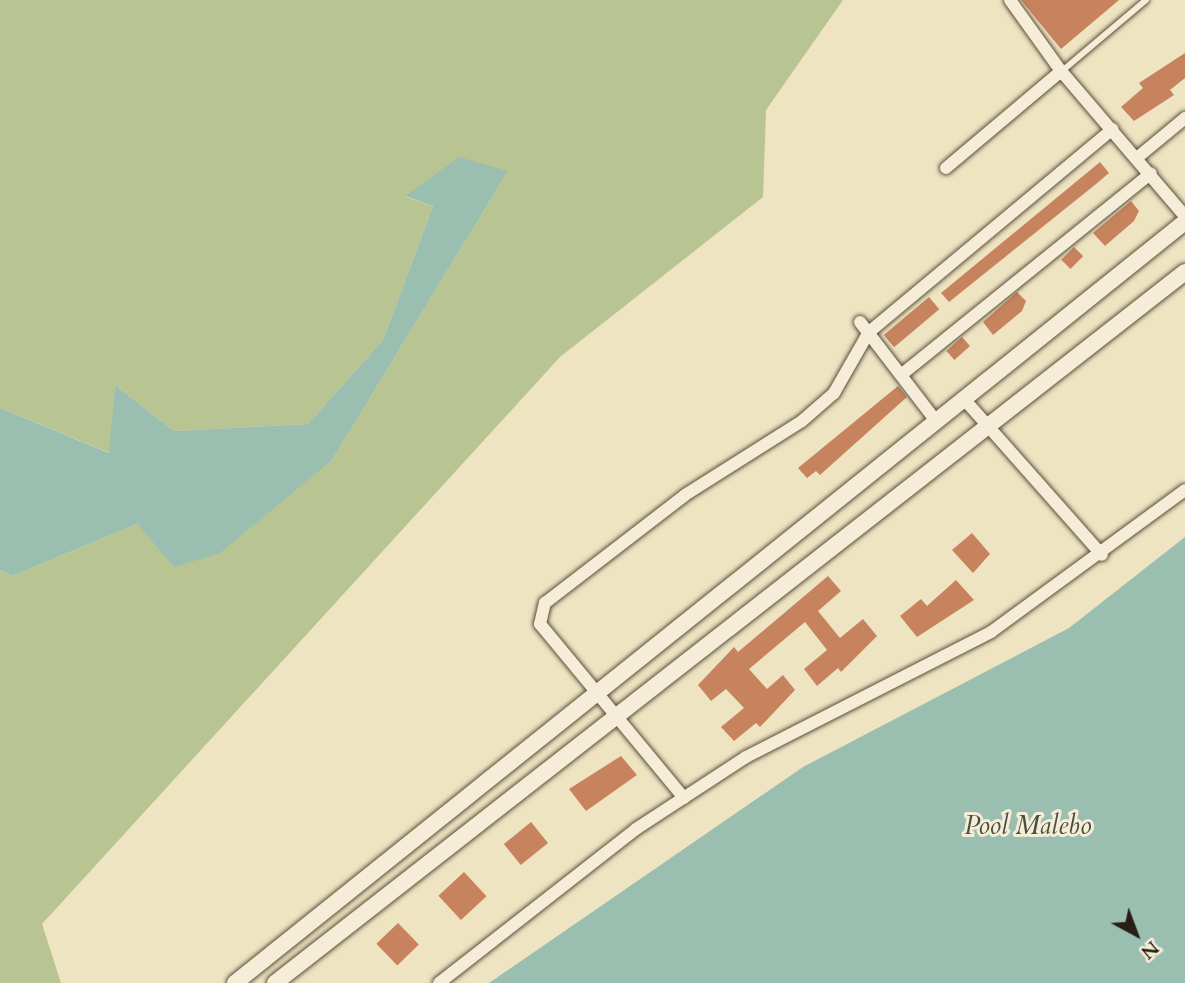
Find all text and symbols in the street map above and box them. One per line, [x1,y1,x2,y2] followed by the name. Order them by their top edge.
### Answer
[964,810,1092,842] water label: Pool Malebo
[1101,899,1171,969] north arrow
[1135,935,1165,965] text: N

